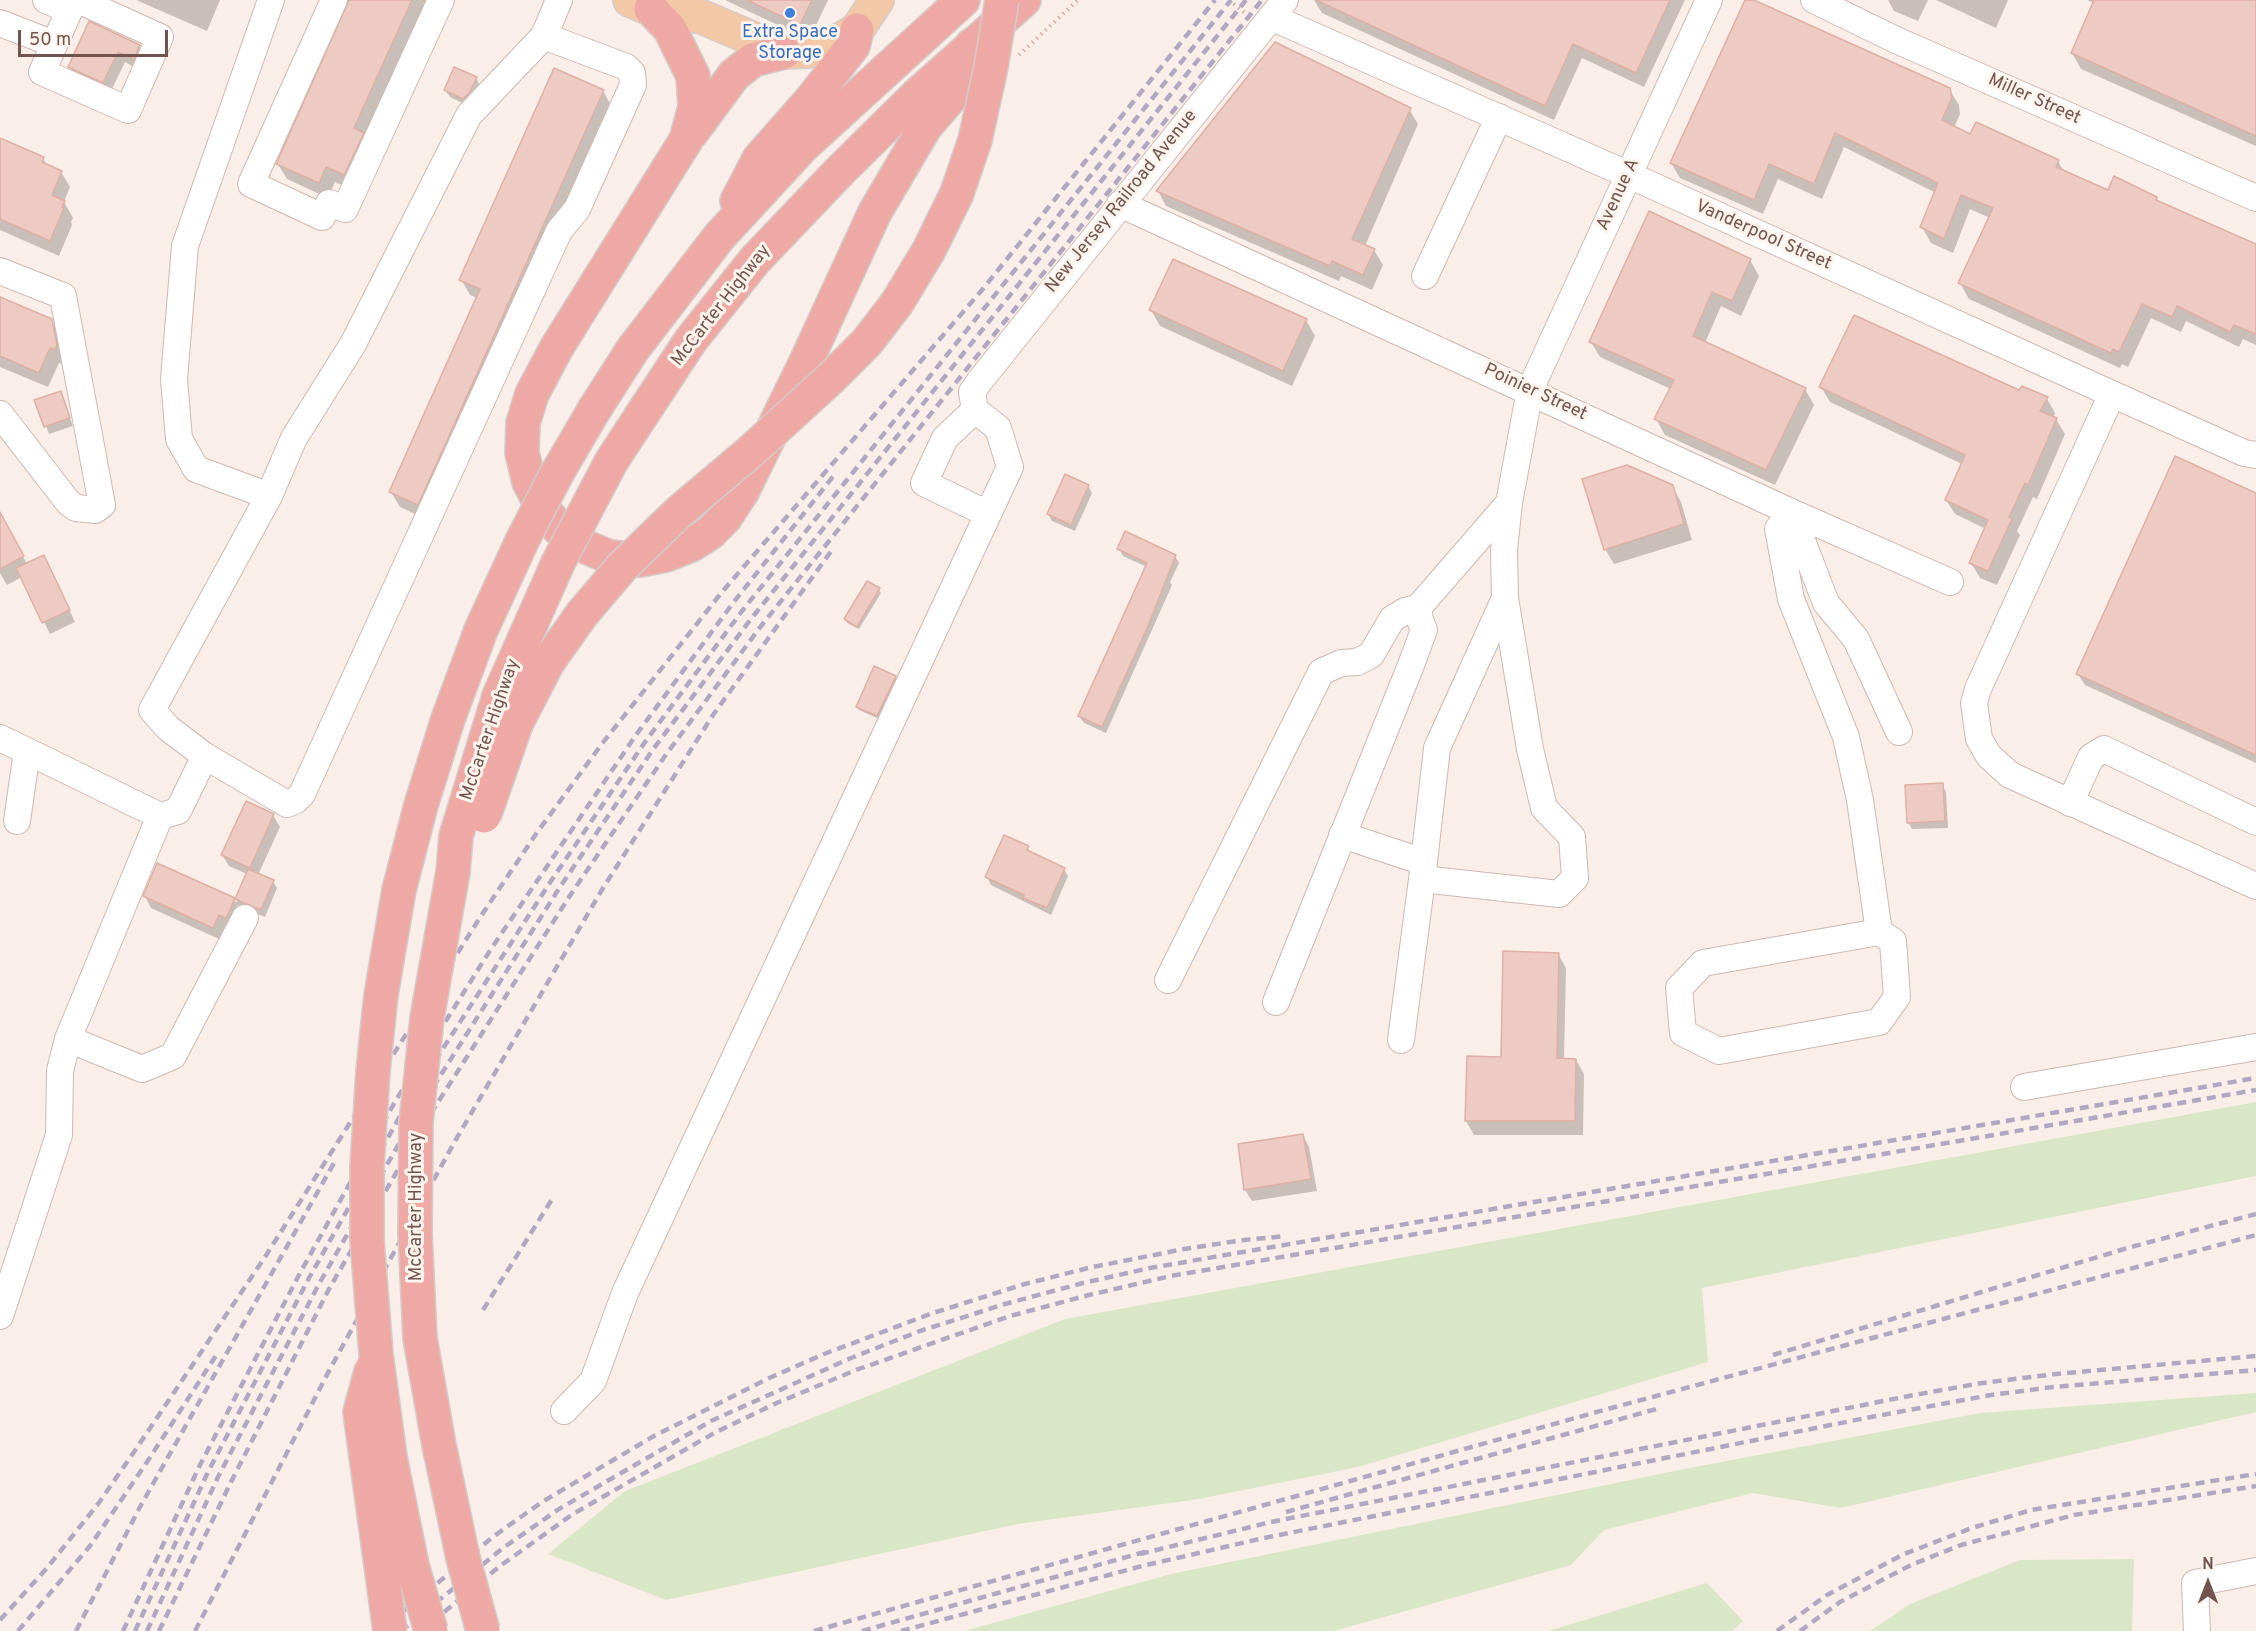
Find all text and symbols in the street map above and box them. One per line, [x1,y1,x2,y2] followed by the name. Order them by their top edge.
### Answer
[783,6,797,20] marker: Extra Space Storage
[21,18,171,56] scale bar
[742,22,838,64] place label: Extra Space Storage
[29,29,71,52] text: 50 m
[1984,70,2084,130] street label: Miller Street
[1042,106,1202,298] street label: New Jersey Railroad Avenue
[1593,156,1645,234] street label: Avenue A
[1692,196,1834,276] street label: Vanderpool Street
[668,241,776,371] street label: McCarter Highway
[1480,360,1590,426] street label: Poinier Street
[457,656,525,804] street label: McCarter Highway
[406,1133,428,1281] street label: McCarter Highway
[2178,1553,2238,1613] north arrow
[2202,1555,2214,1575] text: N

